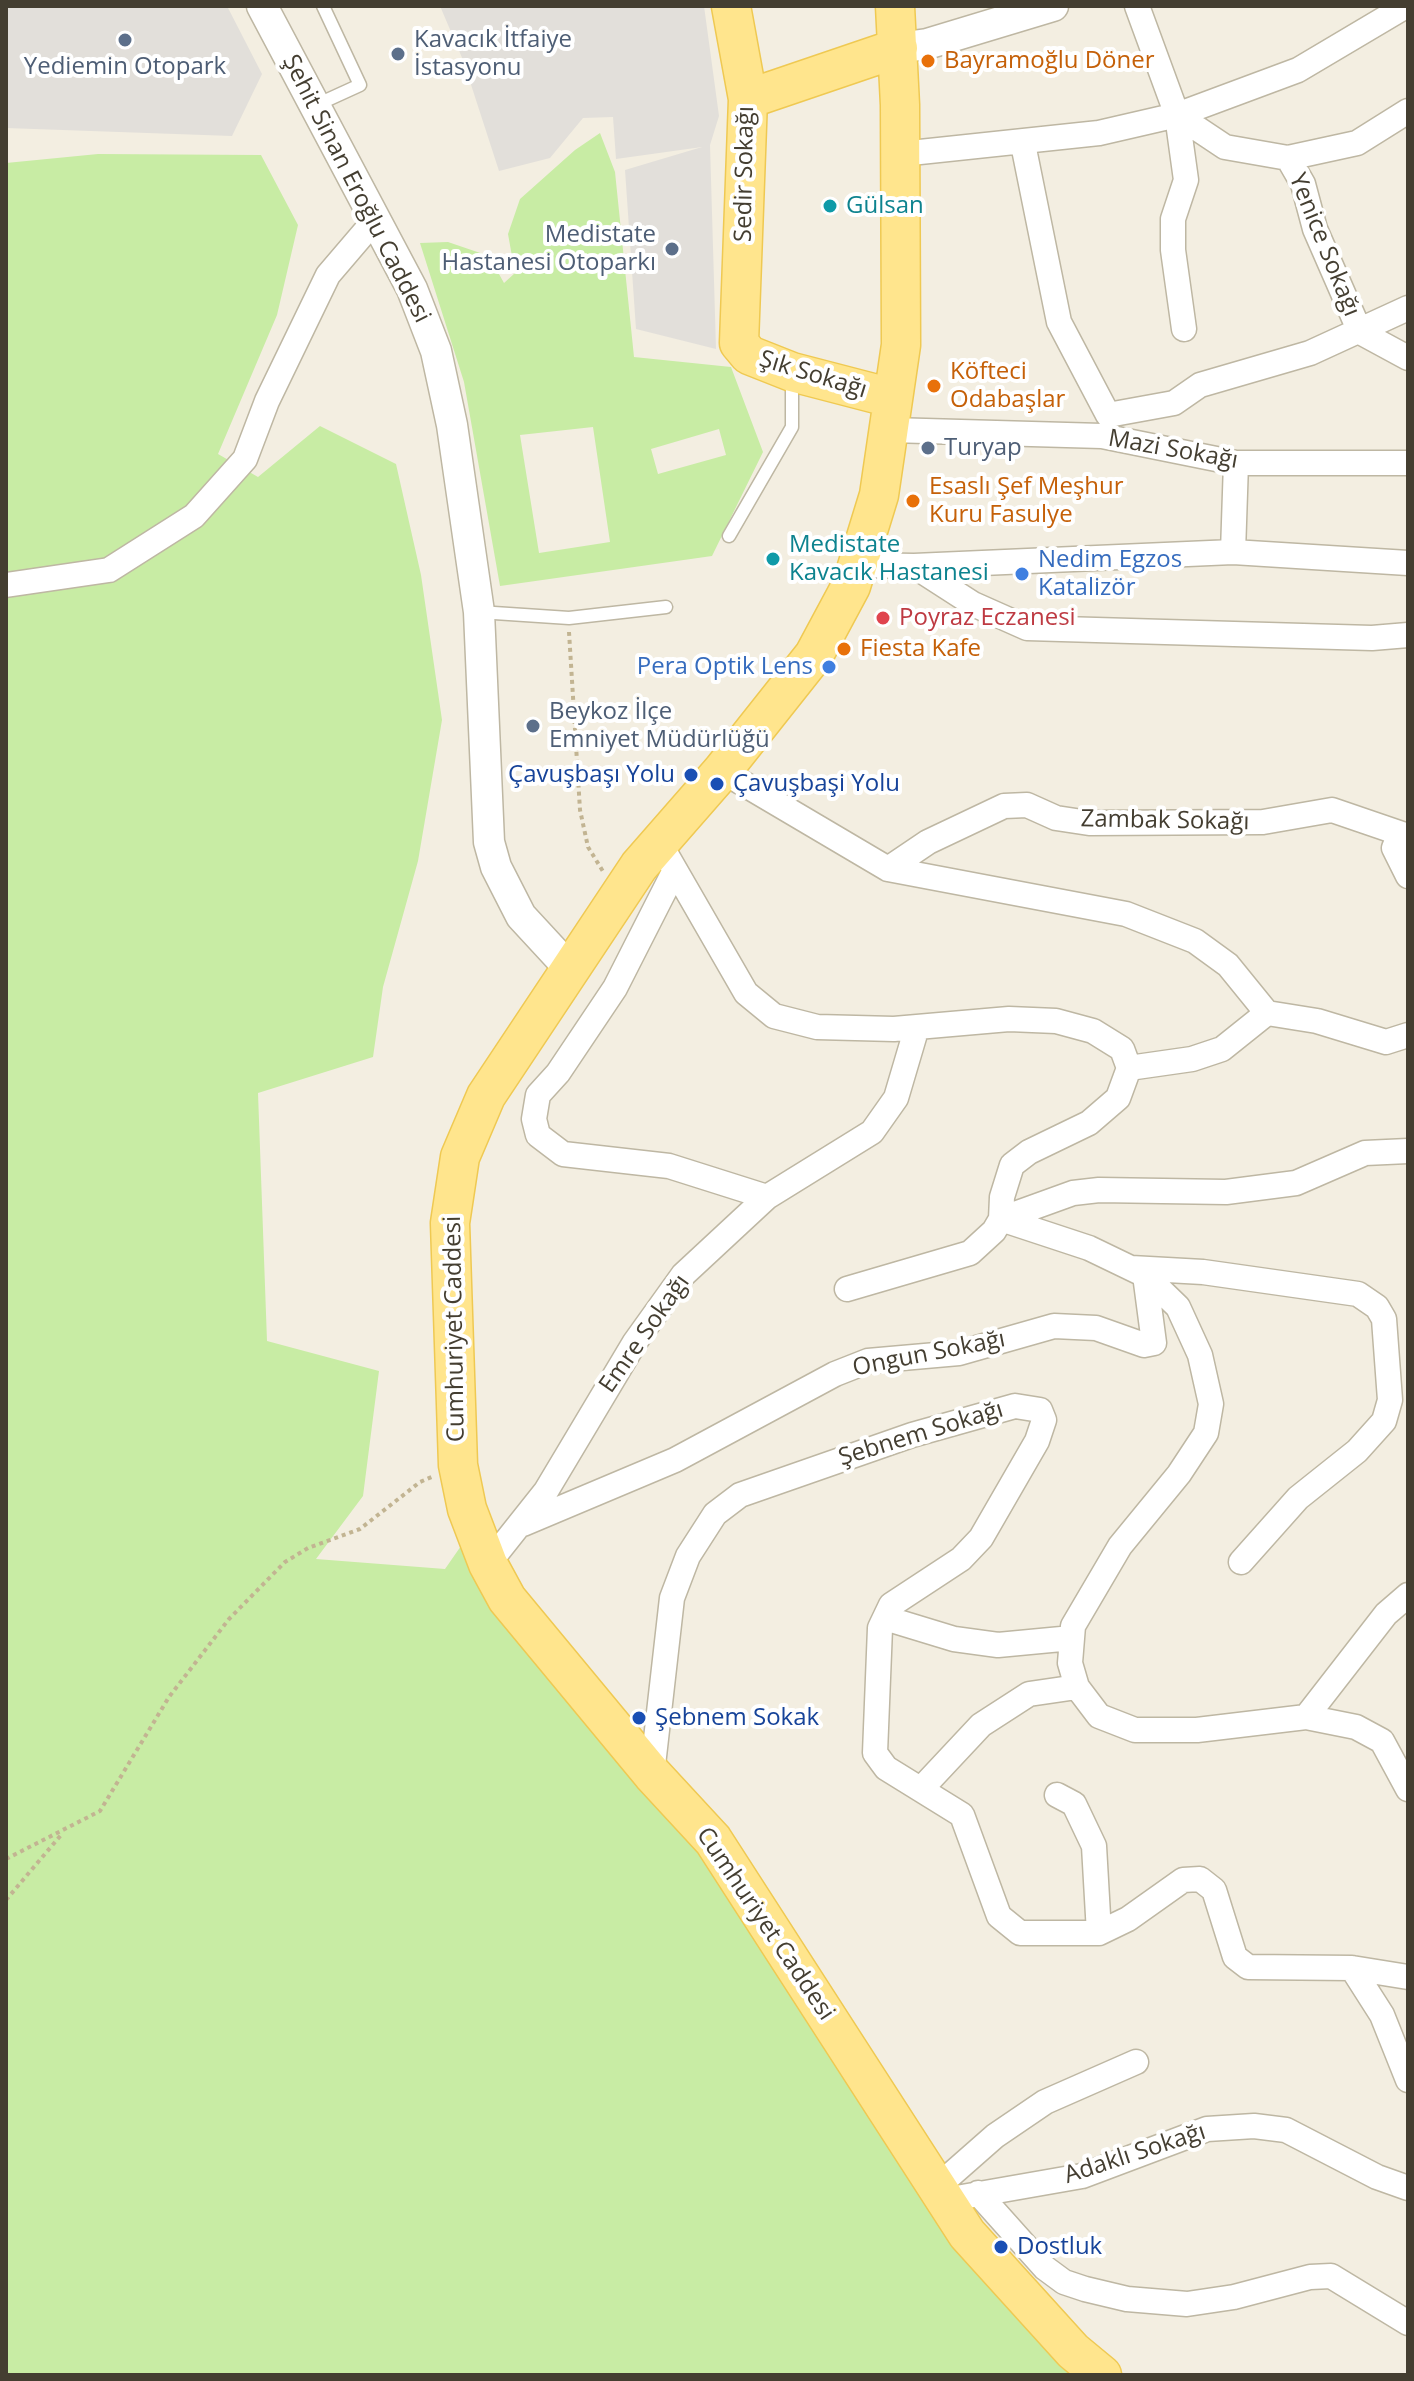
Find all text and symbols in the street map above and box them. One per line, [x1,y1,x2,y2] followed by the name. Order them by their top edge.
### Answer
[414,26,572,82] place label: Kavacık İtfaiye İstasyonu
[116,31,134,49] marker: Yediemin Otopark
[389,45,407,63] marker: Kavacık İtfaiye İstasyonu
[944,47,1155,75] place label: Bayramoğlu Döner
[276,50,436,328] street label: Şehit Sinan Eroğlu Caddesi
[919,52,937,70] marker: Bayramoğlu Döner
[24,53,226,81] place label: Yediemin Otopark
[729,106,761,242] street label: Sedir Sokağı
[1282,169,1366,321] street label: Yenice Sokağı
[846,192,924,220] place label: Gülsan
[821,197,839,215] marker: Gülsan
[442,221,656,277] place label: Medistate Hastanesi Otoparkı
[663,240,681,258] marker: Medistate Hastanesi Otoparkı
[756,345,870,405] street label: Şık Sokağı
[950,358,1065,414] place label: Köfteci Odabaşlar
[925,377,943,395] marker: Köfteci Odabaşlar
[1106,424,1240,476] street label: Mazi Sokağı
[944,434,1022,462] place label: Turyap
[919,439,937,457] marker: Turyap
[929,473,1124,529] place label: Esaslı Şef Meşhur Kuru Fasulye
[904,492,922,510] marker: Esaslı Şef Meşhur Kuru Fasulye
[789,531,989,587] place label: Medistate Kavacık Hastanesi
[1038,546,1182,602] place label: Nedim Egzos Katalizör
[764,550,782,568] marker: Medistate Kavacık Hastanesi
[1013,565,1031,583] marker: Nedim Egzos Katalizör
[899,604,1076,632] place label: Poyraz Eczanesi
[874,609,892,627] marker: Poyraz Eczanesi
[860,635,981,663] place label: Fiesta Kafe
[835,640,853,658] marker: Fiesta Kafe
[637,653,813,681] place label: Pera Optik Lens
[820,658,838,676] marker: Pera Optik Lens
[549,698,770,754] place label: Beykoz İlçe Emniyet Müdürlüğü
[524,717,542,735] marker: Beykoz İlçe Emniyet Müdürlüğü
[508,761,675,789] place label: Çavuşbaşı Yolu
[682,766,700,784] marker: Çavuşbaşı Yolu
[733,770,900,798] place label: Çavuşbaşi Yolu
[708,775,726,793] marker: Çavuşbaşi Yolu
[1080,805,1250,837] street label: Zambak Sokağı
[439,1216,471,1442] street label: Cumhuriyet Caddesi
[594,1269,696,1399] street label: Emre Sokağı
[850,1325,1008,1383] street label: Ongun Sokağı
[835,1395,1007,1473] street label: Şebnem Sokağı
[655,1704,819,1732] place label: Şebnem Sokak
[630,1709,648,1727] marker: Şebnem Sokak
[690,1822,840,2026] street label: Cumhuriyet Caddesi
[1061,2118,1209,2190] street label: Adaklı Sokağı
[1017,2233,1102,2261] place label: Dostluk
[992,2238,1010,2256] marker: Dostluk

